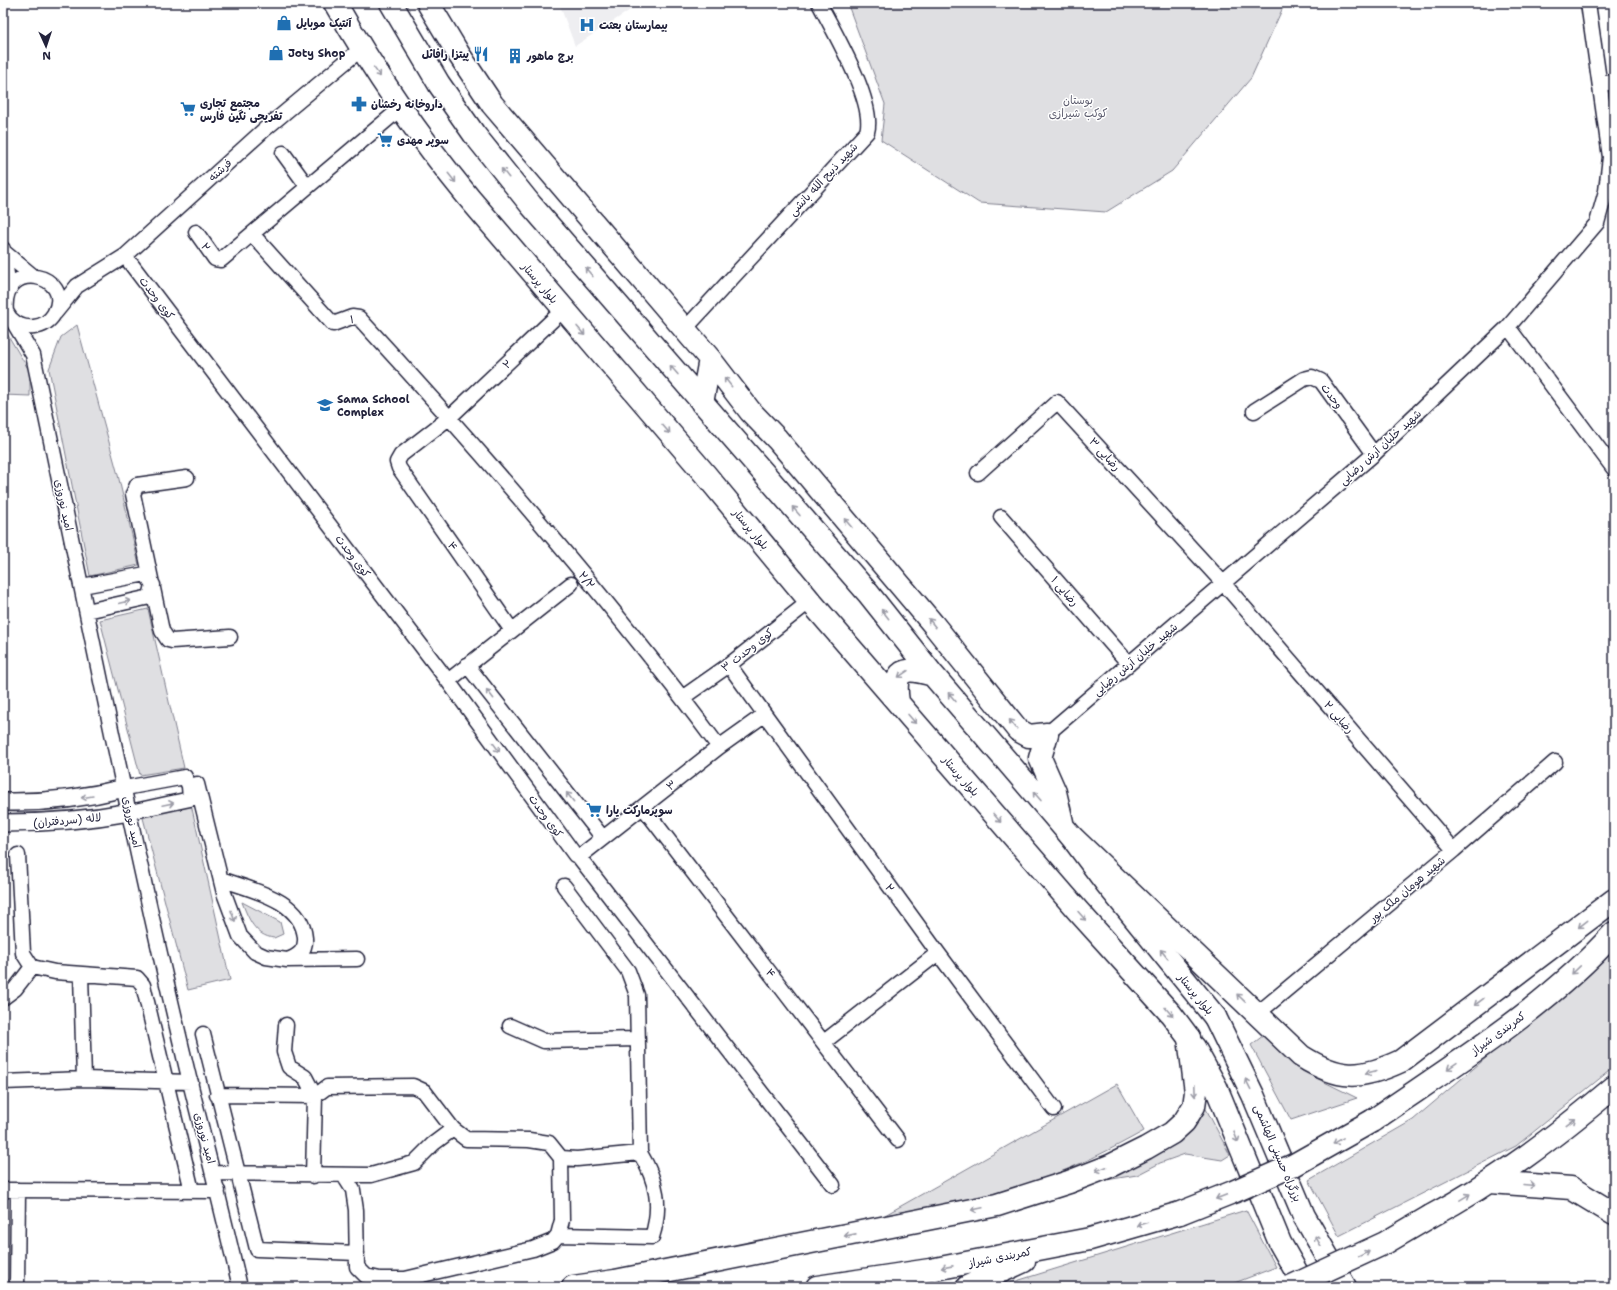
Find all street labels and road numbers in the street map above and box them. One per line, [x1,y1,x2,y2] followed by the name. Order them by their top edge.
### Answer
[786,140,861,219] street label: شهید ذبیح الله بانشی
[205,156,235,185] street label: فرشته
[197,240,214,255] street label: ۲
[517,259,561,307] street label: بلوار پرستار
[136,274,178,323] street label: کوی وحدت
[350,312,355,327] street label: ۱
[500,356,515,372] street label: ۲
[1317,381,1346,412] street label: وحدت
[1336,406,1425,488] street label: شهید خلبان آرش رضایی
[1086,434,1124,474] street label: رضایی ۳
[51,478,76,532] street label: امید نوروزی
[728,505,772,553] street label: بلوار پرستار
[332,532,374,581] street label: کوی وحدت
[444,539,461,554] street label: ۴
[575,568,598,592] street label: ۲/۲
[1047,573,1082,610] street label: رضایی ۱
[1090,620,1181,699] street label: شهید خلبان آرش رضایی
[718,625,777,676] street label: کوی وحدت ۳
[1320,698,1357,737] street label: رضایی ۲
[938,752,982,800] street label: بلوار پرستار
[663,777,679,794] street label: ۳
[525,792,566,841] street label: کوی وحدت
[119,795,144,849] street label: امید نوروزی
[32,810,102,831] street label: لاله (سردفتران)
[1365,853,1449,926] street label: شهید هومان ملک پور
[881,881,898,896] street label: ۲
[762,965,779,981] street label: ۴
[1174,970,1217,1018] street label: بلوار پرستار
[1467,1008,1529,1059] street label: کمربندی شیراز
[1250,1102,1305,1204] street label: بزرگراه حسینی الهاشمی
[190,1111,219,1165] street label: امید نوروزی
[966,1244,1033,1271] street label: کمربندی شیراز

